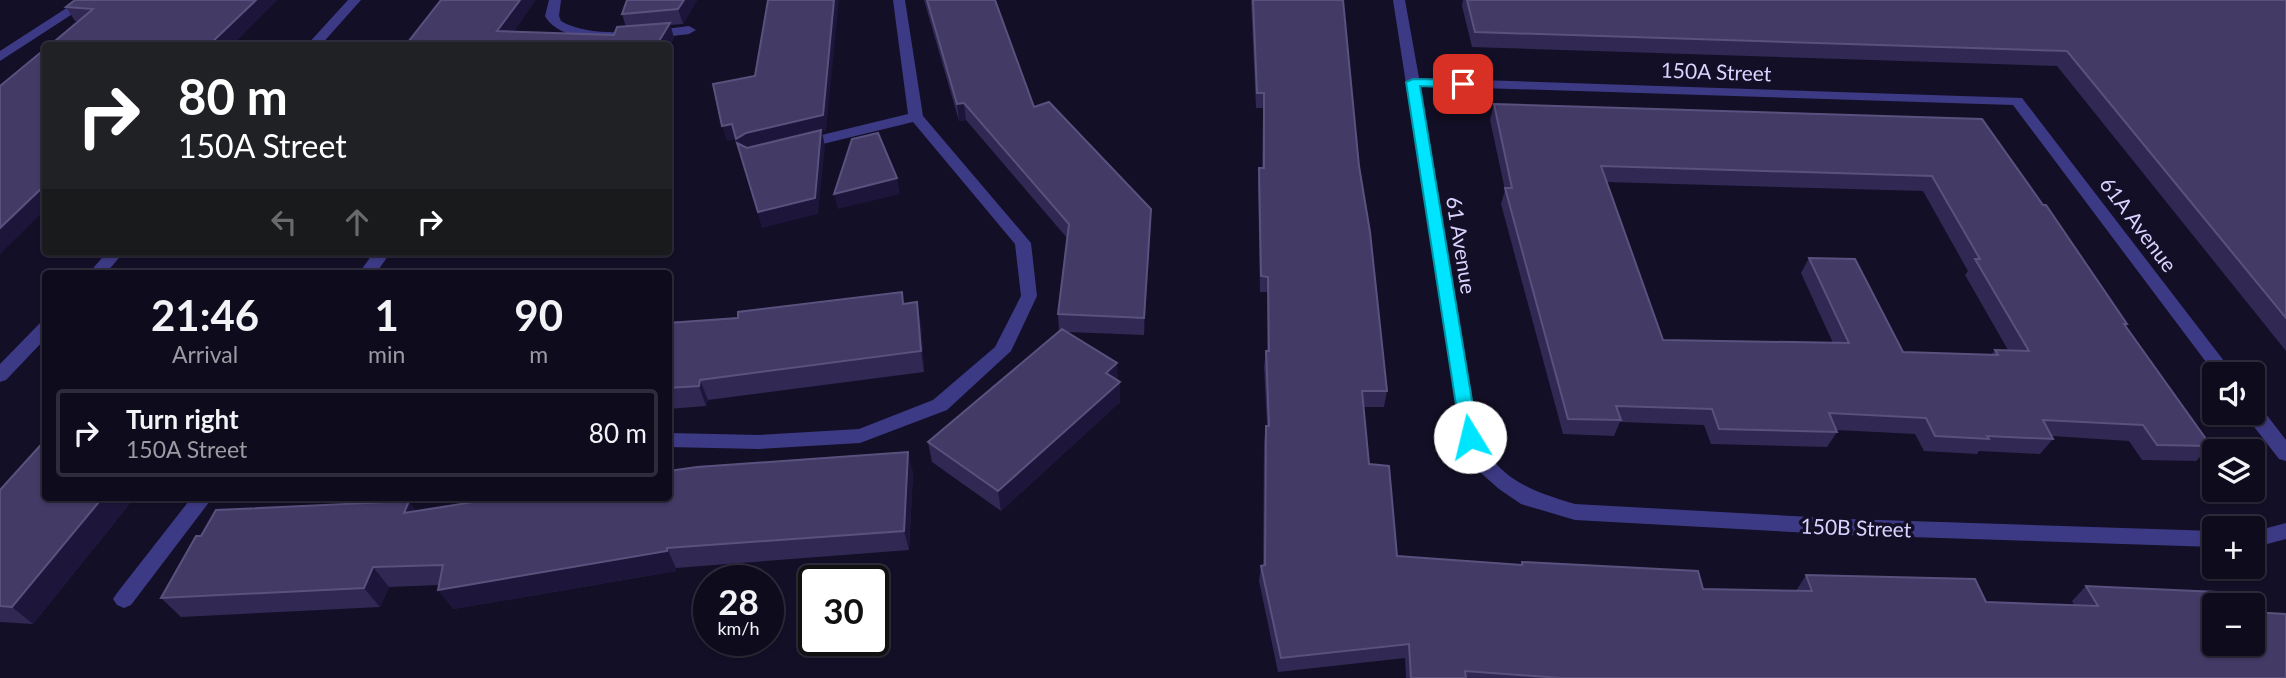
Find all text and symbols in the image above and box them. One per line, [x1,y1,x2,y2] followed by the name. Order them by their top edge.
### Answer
[1433,54,1493,114] pin
[1660,57,1772,85] street label: 150A Street
[1444,65,1482,103] icon: arrive
[178,67,288,125] text: 80 m
[63,70,154,161] icon: right
[178,126,347,165] text: 150A Street
[2095,172,2183,276] street label: 61A Avenue
[1442,194,1482,296] street label: 61 Avenue
[265,203,303,241] icon: left
[338,203,376,241] icon: ahead
[411,203,449,241] icon: right
[151,290,259,340] text: 21:46
[375,290,399,340] text: 1
[514,290,563,340] text: 90
[172,340,238,368] text: Arrival
[368,340,405,368] text: min
[529,340,548,368] text: m
[2202,362,2265,656] map controls
[2202,362,2265,425] button: sound
[1433,400,1507,474] position arrow
[126,403,239,435] text: Turn right
[67,414,105,452] icon: right
[589,417,647,449] text: 80 m
[126,435,247,463] text: 150A Street
[2202,439,2265,502] button: layers
[1800,513,1912,541] street label: 150B Street
[2202,516,2265,579] button: +
[798,565,889,656] speed limit sign: 30
[718,580,759,622] text: 28
[2202,593,2265,656] button: −
[717,617,760,639] text: km/h

